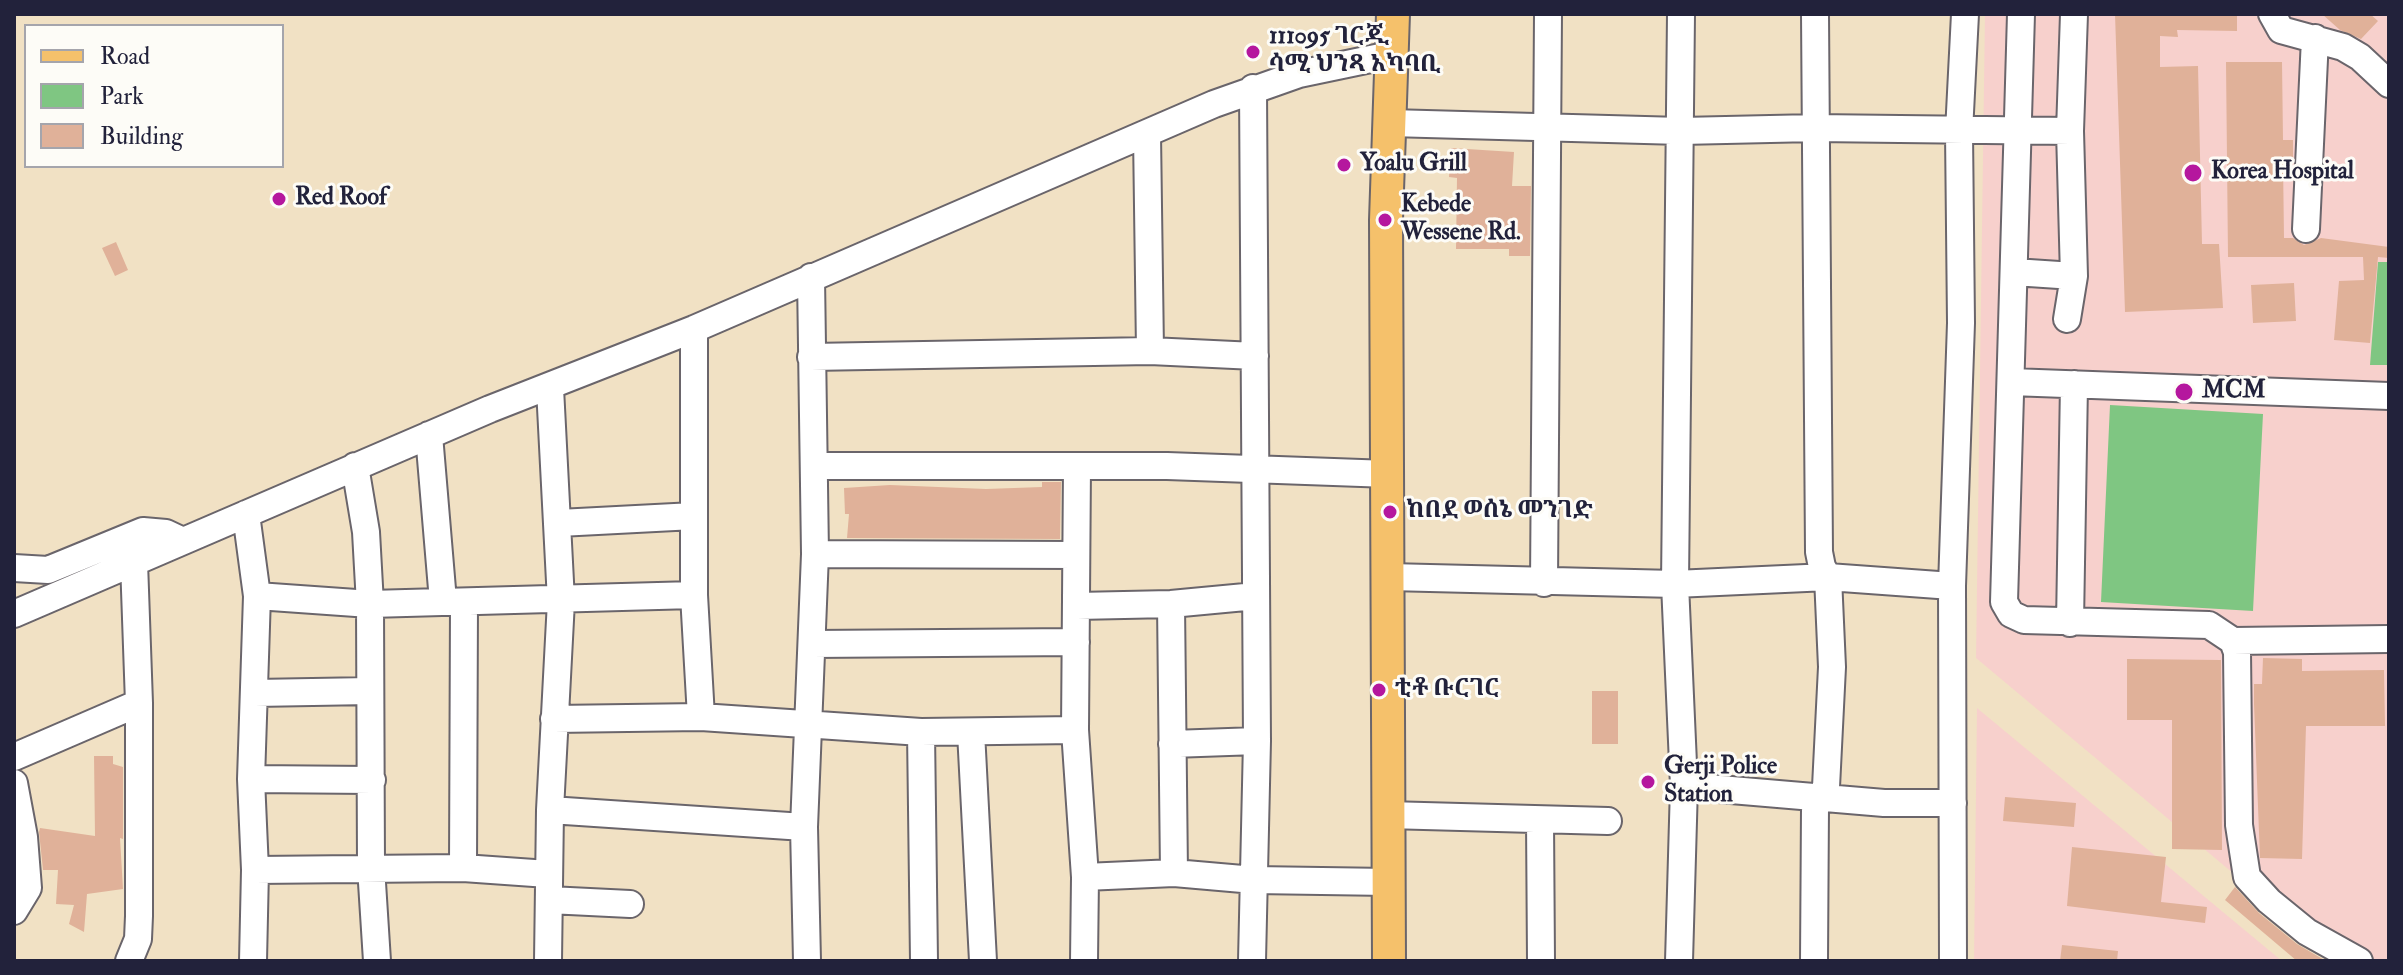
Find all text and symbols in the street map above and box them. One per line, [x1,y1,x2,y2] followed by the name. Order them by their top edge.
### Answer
[24,24,284,168] legend
[1269,24,1440,80] place label: 111095 ገርጂ ሳሚ ህንጻ አካባቢ
[100,41,150,72] text: Road
[1244,43,1262,61] marker: 111095 ገርጂ ሳሚ ህንጻ አካባቢ
[100,81,144,112] text: Park
[100,121,183,152] text: Building
[1360,151,1467,179] place label: Yoalu Grill
[1335,156,1353,174] marker: Yoalu Grill
[2211,159,2354,187] place label: Korea Hospital
[2182,162,2204,184] marker: Korea Hospital
[295,185,387,213] place label: Red Roof
[270,190,288,208] marker: Red Roof
[1401,192,1521,248] place label: Kebede Wessene Rd.
[1376,211,1394,229] marker: Kebede Wessene Rd.
[2202,378,2266,406] place label: MCM
[2173,381,2195,403] marker: MCM
[1406,498,1593,526] place label: ከበደ ወሰኔ መንገድ
[1381,503,1399,521] marker: ከበደ ወሰኔ መንገድ
[1395,676,1499,704] place label: ቲቶ ቡርገር
[1370,681,1388,699] marker: ቲቶ ቡርገር
[1664,754,1777,810] place label: Gerji Police Station
[1639,773,1657,791] marker: Gerji Police Station

